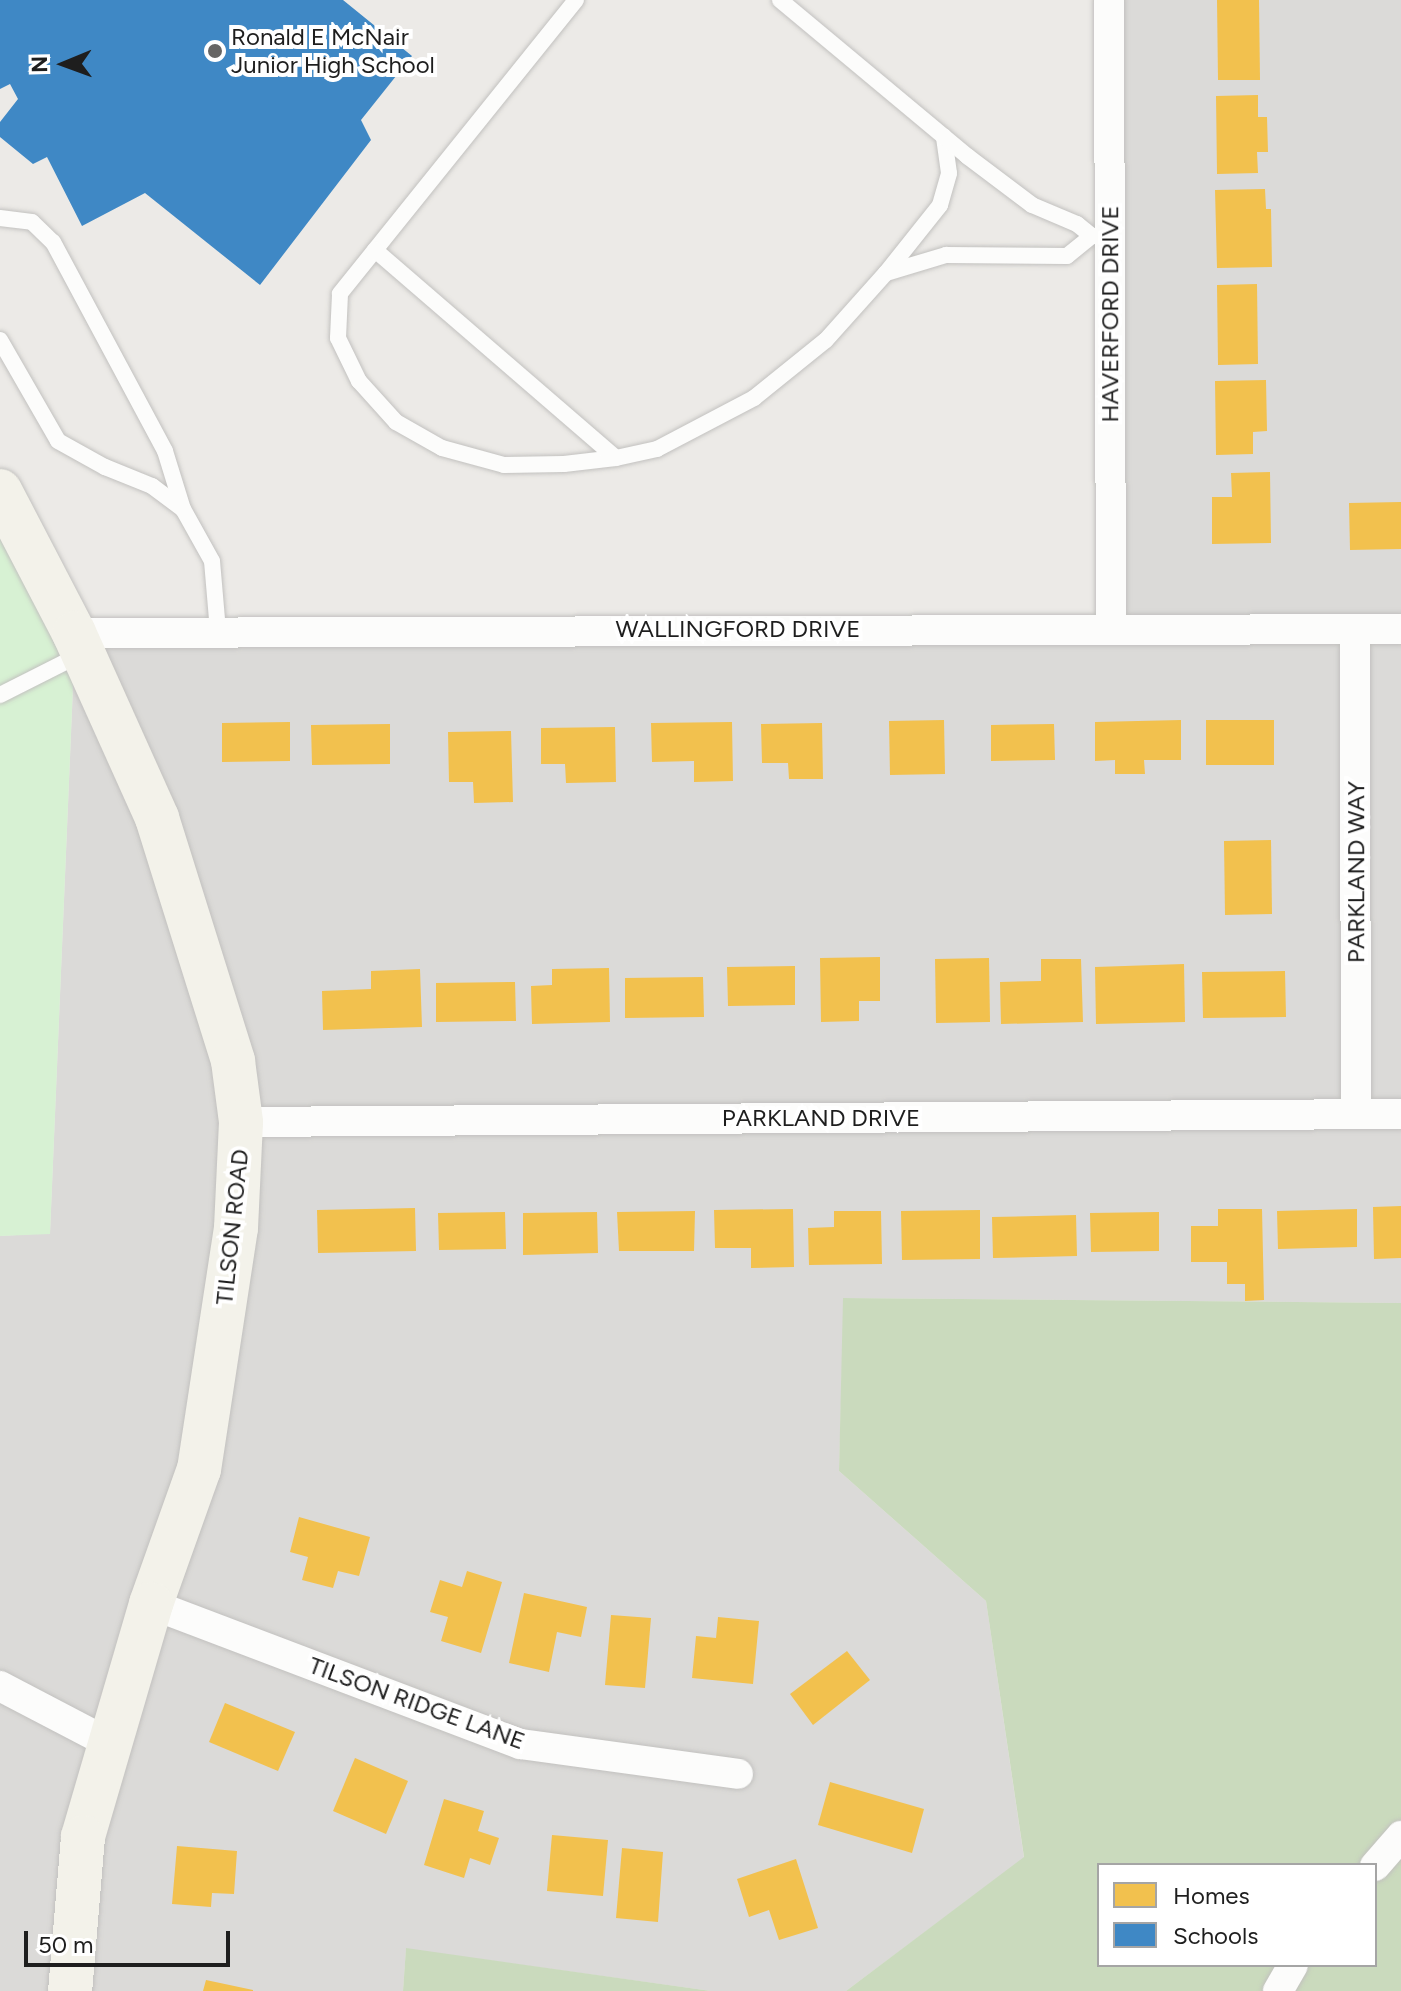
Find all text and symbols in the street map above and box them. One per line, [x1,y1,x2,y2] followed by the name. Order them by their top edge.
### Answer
[231,23,435,79] place label: Ronald E McNair Junior High School
[24,24,104,104] north arrow
[206,42,224,60] marker: Ronald E McNair Junior High School
[26,56,53,73] text: N
[1096,205,1124,423] street label: HAVERFORD DRIVE
[616,615,860,643] street label: WALLINGFORD DRIVE
[1342,781,1370,963] street label: PARKLAND WAY
[722,1104,920,1132] street label: PARKLAND DRIVE
[209,1148,255,1306] street label: TILSON ROAD
[305,1650,529,1756] street label: TILSON RIDGE LANE
[1097,1863,1377,1967] legend
[1173,1881,1250,1910] text: Homes
[28,1915,234,1965] scale bar
[1173,1921,1258,1950] text: Schools
[38,1930,94,1959] text: 50 m

